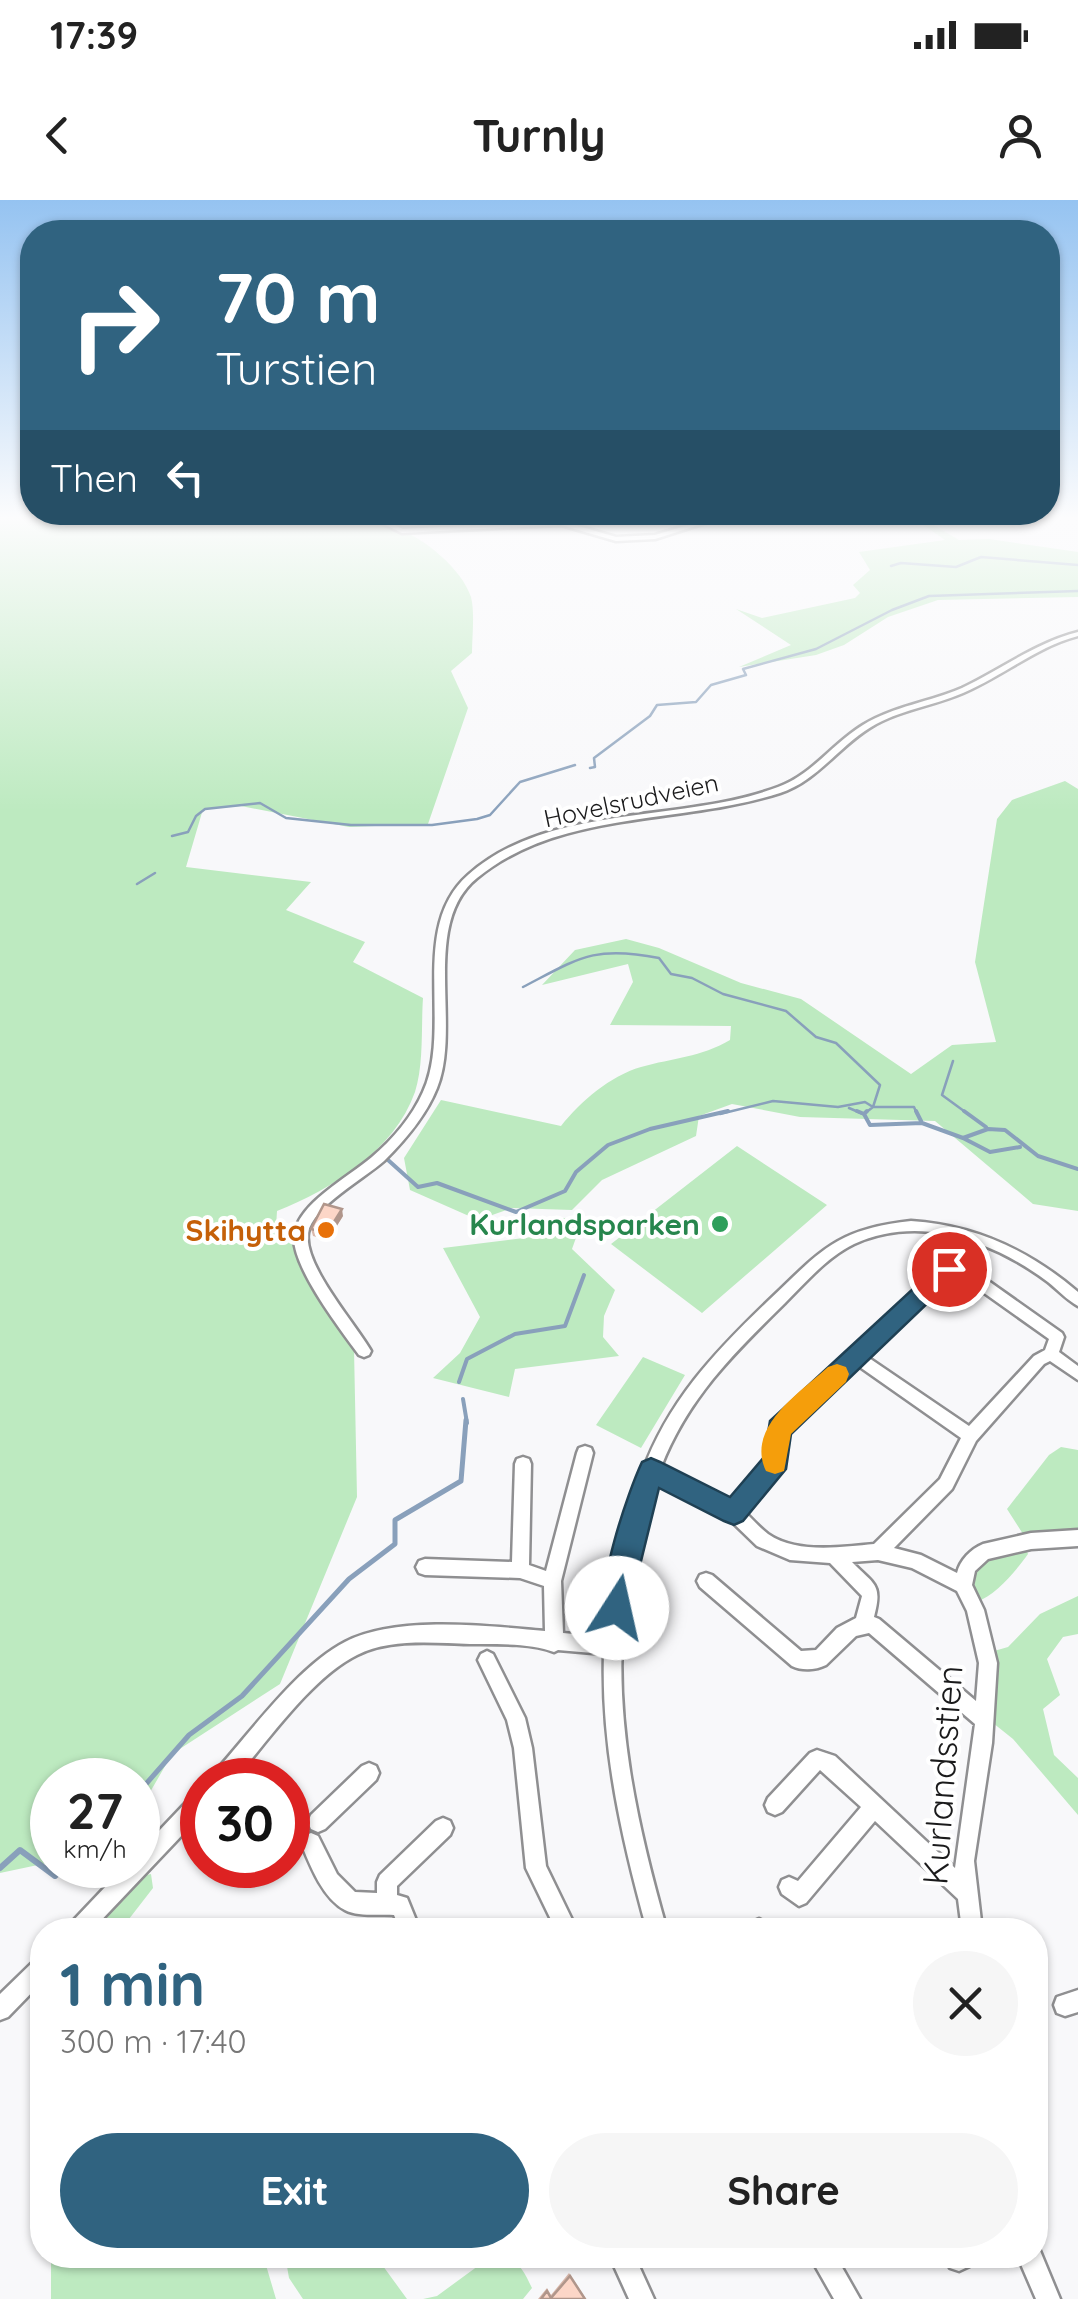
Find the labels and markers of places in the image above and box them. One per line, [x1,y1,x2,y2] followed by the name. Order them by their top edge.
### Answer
[469,1205,700,1243] place label: Kurlandsparken
[186,1211,306,1249] place label: Skihytta
[709,1213,731,1235] marker: Kurlandsparken
[315,1219,337,1241] marker: Skihytta
[907,1227,992,1312] pin

